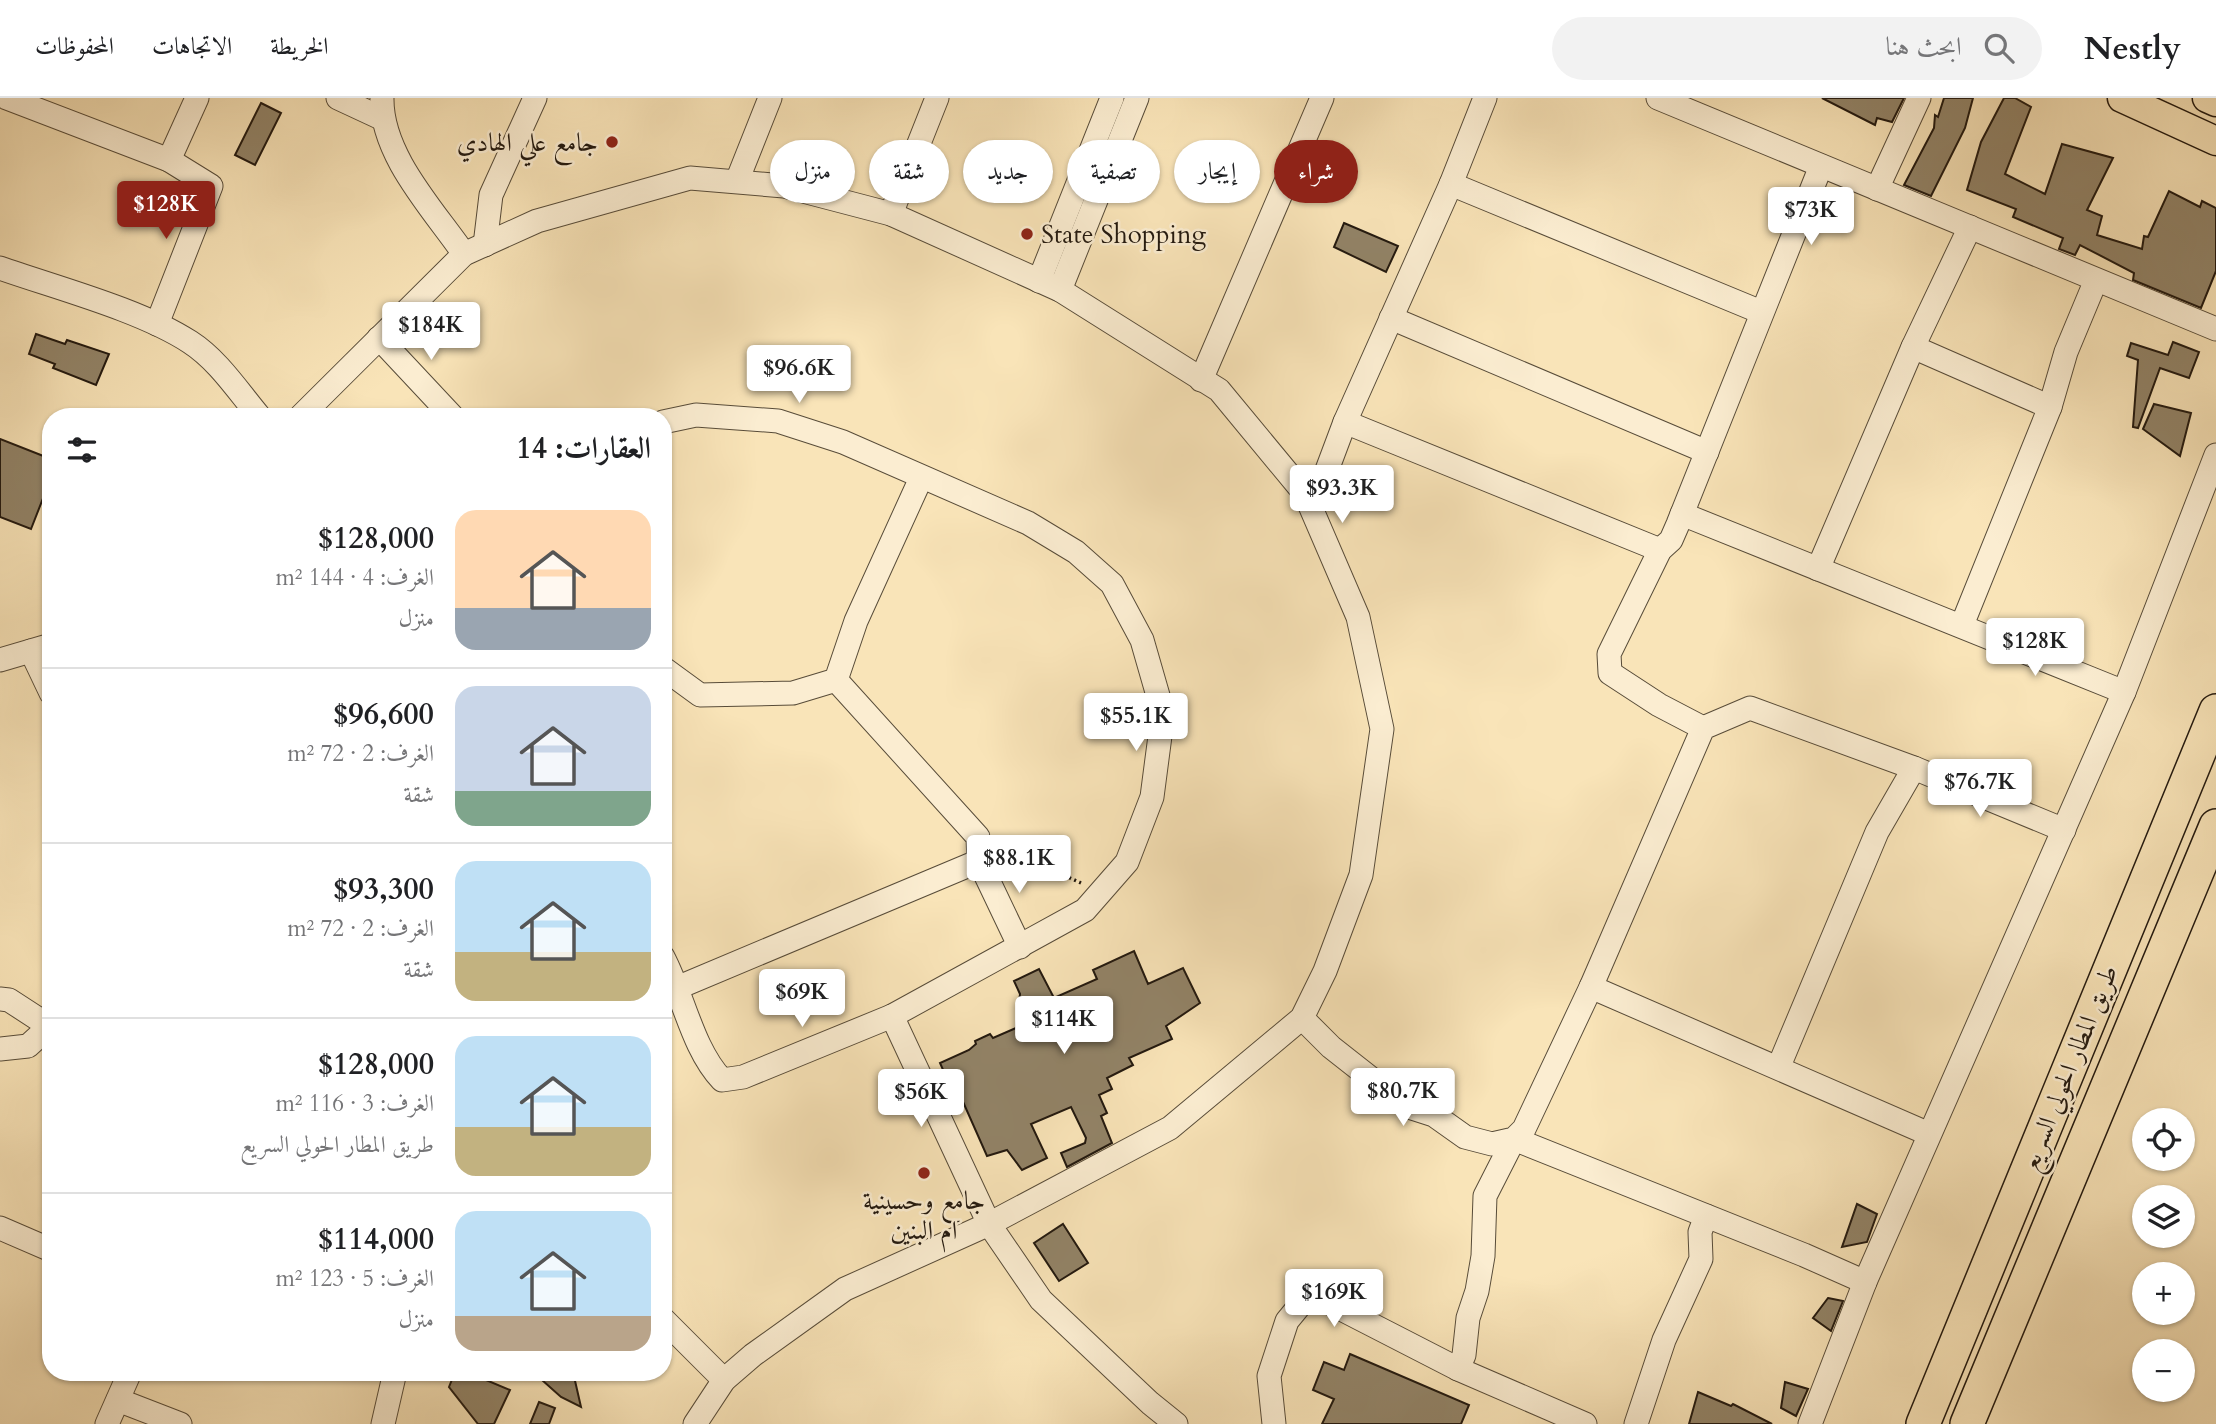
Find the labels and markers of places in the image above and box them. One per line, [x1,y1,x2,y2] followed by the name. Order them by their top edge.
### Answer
[457,125,598,167] place label: جامع علي الهادي
[604,134,620,150] marker: جامع علي الهادي
[117,181,215,241] pin: $128K
[1770,188,1852,247] pin: $73K
[1041,217,1207,252] place label: State Shopping
[1019,226,1035,242] marker: State Shopping
[382,302,480,362] pin: $184K
[742,345,856,405] pin: $96.6K
[1285,466,1399,525] pin: $93.3K
[1986,618,2084,678] pin: $128K
[1079,694,1193,753] pin: $55.1K
[1923,760,2037,819] pin: $76.7K
[962,836,1076,895] pin: $88.1K
[761,970,843,1029] pin: $69K
[1015,996,1113,1056] pin: $114K
[1346,1068,1460,1128] pin: $80.7K
[880,1070,962,1129] pin: $56K
[916,1165,932,1181] marker: جامع وحسينية ام البنين
[863,1183,985,1253] place label: جامع وحسينية ام البنين
[1285,1270,1383,1329] pin: $169K

